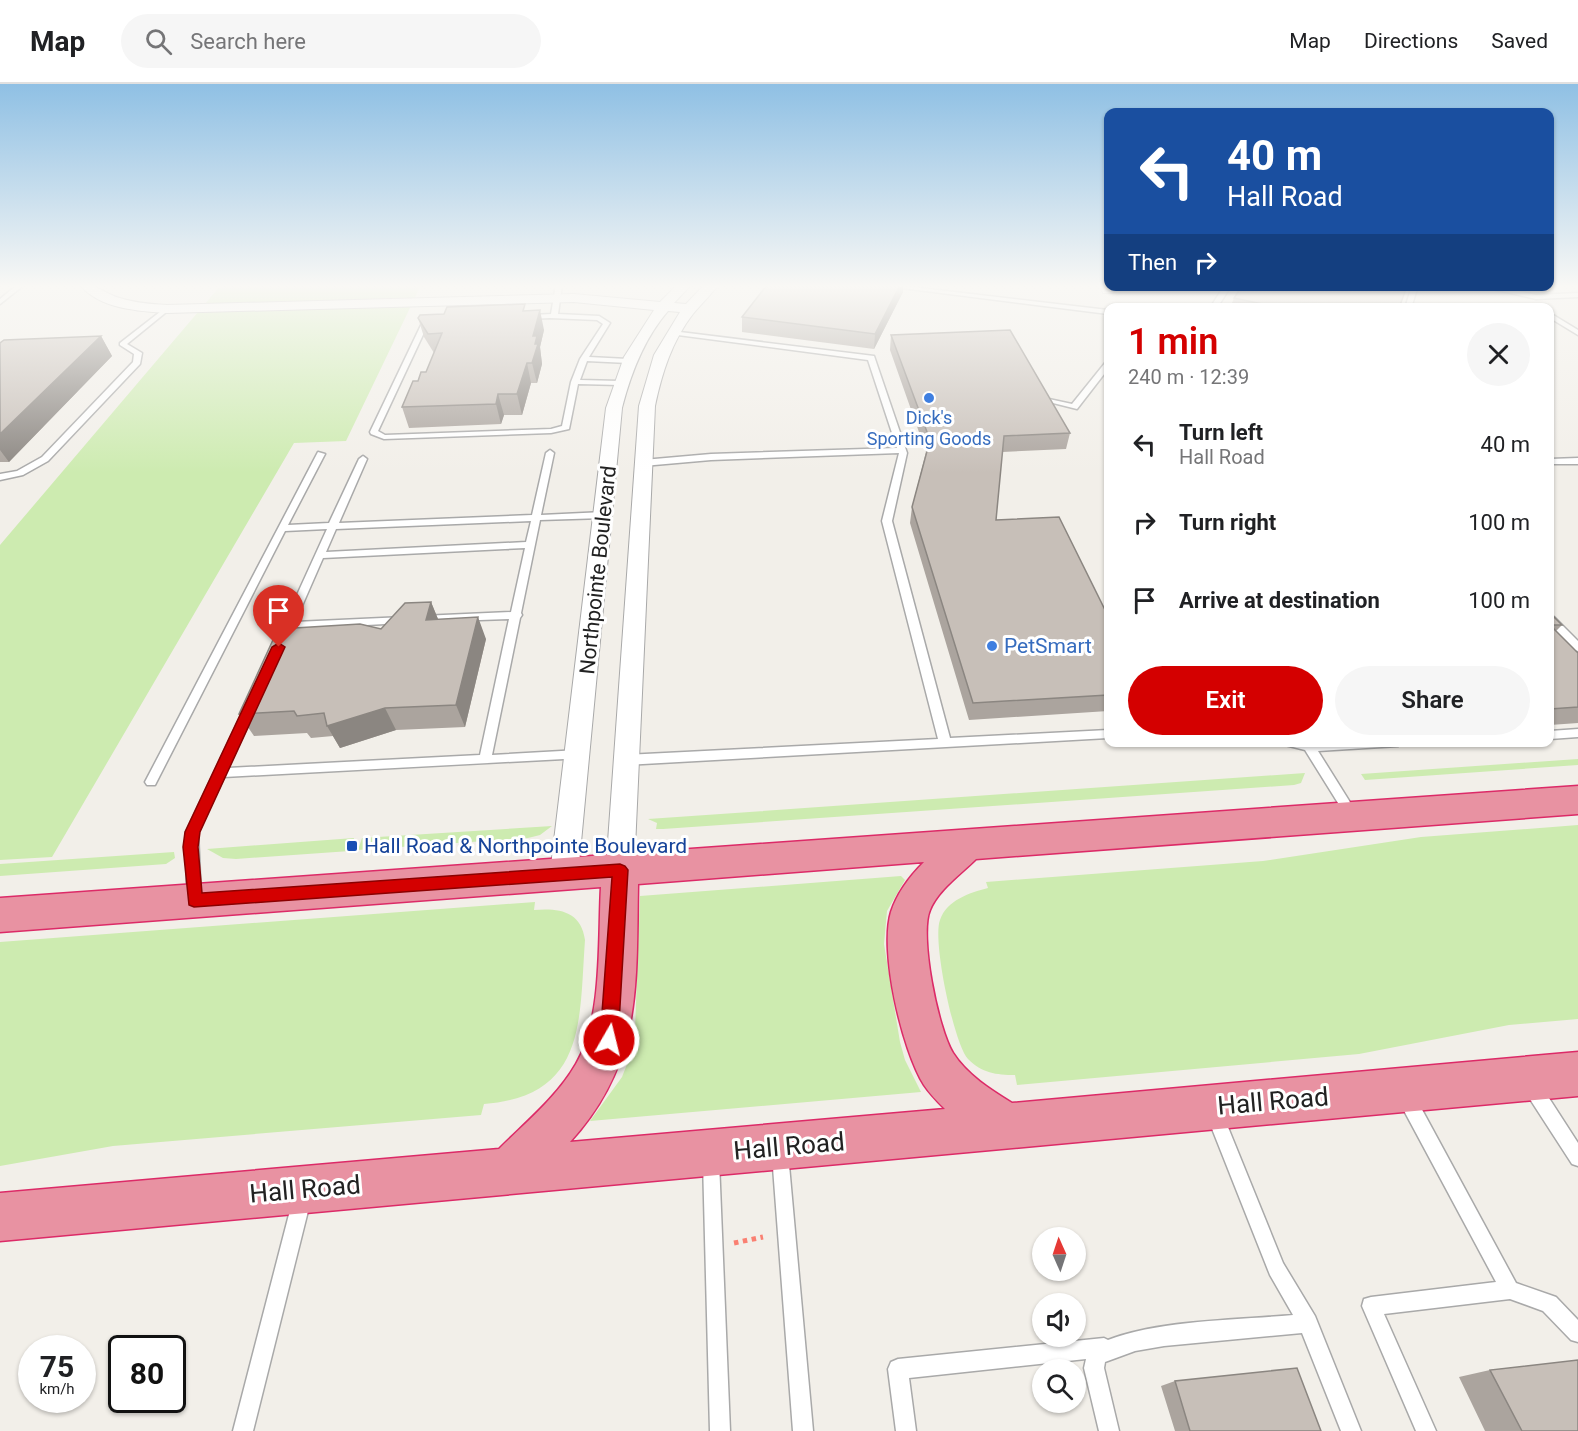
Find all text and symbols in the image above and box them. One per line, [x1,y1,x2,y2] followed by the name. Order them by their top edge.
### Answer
[121,14,541,68] search box
[30,25,85,58] text: Map
[142,25,175,58] icon: search
[190,29,306,54] text: Search here
[1289,29,1331,53] text: Map
[1364,29,1458,53] text: Directions
[1491,29,1548,53] text: Saved
[1227,131,1322,180] text: 40 m
[1128,132,1206,210] icon: left
[1227,181,1343,213] text: Hall Road
[1189,246,1222,279] icon: right
[1128,250,1177,275] text: Then
[1128,321,1218,363] text: 1 min
[1467,323,1530,386] button: close
[1128,365,1249,389] text: 240 m · 12:39
[922,391,936,405] marker: Dick's Sporting Goods
[867,407,991,449] place label: Dick's Sporting Goods
[1179,420,1263,445] text: Turn left
[1128,428,1161,461] icon: left
[1481,432,1530,457] text: 40 m
[1179,445,1265,469] text: Hall Road
[575,464,621,676] street label: Northpointe Boulevard
[1128,506,1161,539] icon: right
[1179,510,1276,535] text: Turn right
[1468,510,1530,535] text: 100 m
[1128,584,1161,617] icon: arrive
[253,585,304,647] pin
[1179,588,1380,613] text: Arrive at destination
[1468,588,1530,613] text: 100 m
[262,594,295,627] icon: arrive
[1004,634,1092,658] place label: PetSmart
[985,639,999,653] marker: PetSmart
[1128,666,1323,735] button: Exit
[1335,666,1530,735] button: Share
[364,834,687,858] place label: Hall Road & Northpointe Boulevard
[345,839,359,853] marker: Hall Road & Northpointe Boulevard
[577,1008,641,1072] position arrow
[1216,1081,1330,1121] street label: Hall Road
[732,1126,846,1166] street label: Hall Road
[248,1169,362,1209] street label: Hall Road
[1032,1227,1086,1281] north arrow
[1032,1227,1086,1413] map controls
[1032,1293,1086,1347] button: sound
[108,1335,186,1413] speed limit sign: 80
[40,1349,74,1384] text: 75
[1032,1359,1086,1413] button: search
[39,1380,75,1398] text: km/h

